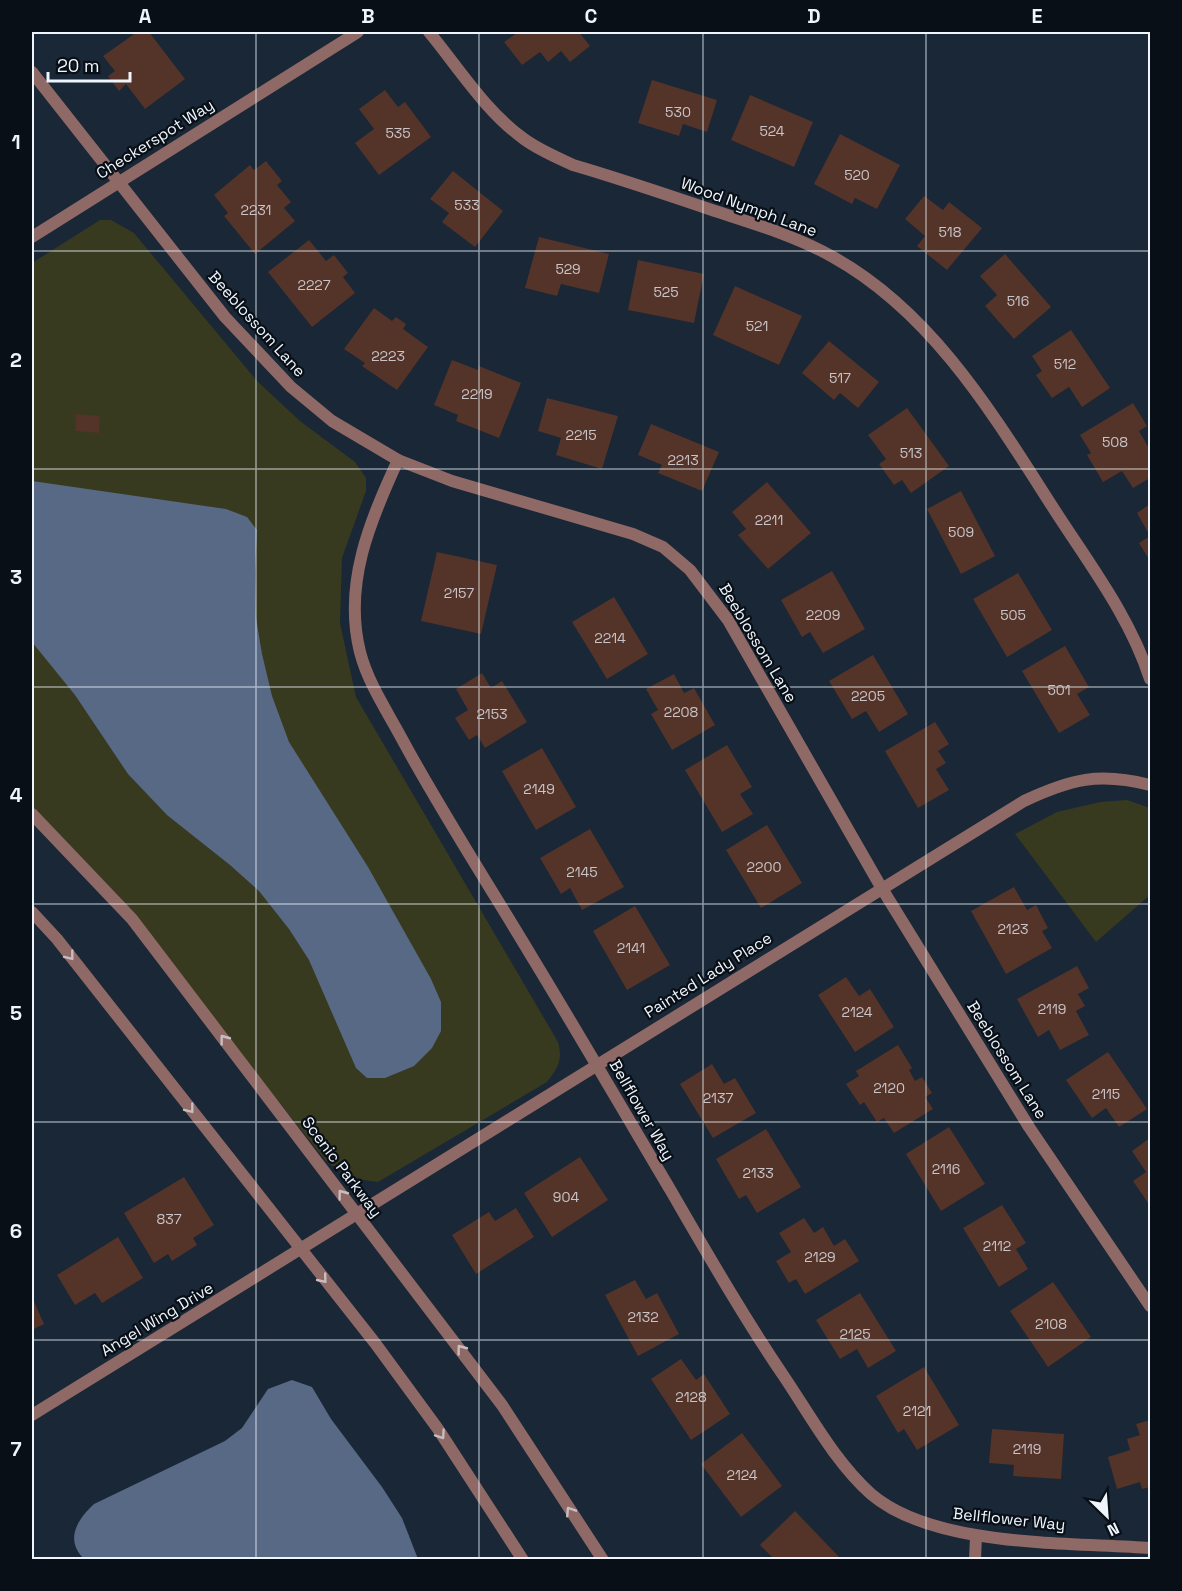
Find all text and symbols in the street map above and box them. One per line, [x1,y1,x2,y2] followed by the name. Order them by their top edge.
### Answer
[139,3,152,29] text: A
[361,3,375,29] text: B
[585,3,598,29] text: C
[807,3,821,29] text: D
[1031,3,1043,29] text: E
[48,45,130,83] scale bar
[57,54,100,77] text: 20 m
[92,94,218,184] street label: Checkerspot Way
[665,103,691,121] house number: 530
[759,122,785,140] house number: 524
[385,124,411,142] house number: 535
[11,129,21,155] text: 1
[844,166,870,184] house number: 520
[678,173,820,241] street label: Wood Nymph Lane
[454,196,480,214] house number: 533
[241,201,271,219] house number: 2231
[939,223,962,241] house number: 518
[555,260,581,278] house number: 529
[204,267,310,381] street label: Beeblossom Lane
[297,276,331,294] house number: 2227
[653,283,679,301] house number: 525
[1007,292,1029,310] house number: 516
[746,317,768,335] house number: 521
[10,347,22,373] text: 2
[371,347,405,365] house number: 2223
[1054,355,1076,373] house number: 512
[829,369,851,387] house number: 517
[461,385,493,403] house number: 2219
[565,426,597,444] house number: 2215
[1102,433,1128,451] house number: 508
[900,444,922,462] house number: 513
[667,451,699,469] house number: 2213
[755,511,783,529] house number: 2211
[948,523,974,541] house number: 509
[10,564,22,590] text: 3
[714,580,802,706] street label: Beeblossom Lane
[444,584,474,602] house number: 2157
[806,606,840,624] house number: 2209
[1000,606,1026,624] house number: 505
[594,629,626,647] house number: 2214
[1047,681,1071,699] house number: 501
[851,687,885,705] house number: 2205
[664,703,699,721] house number: 2208
[476,705,508,723] house number: 2153
[523,780,555,798] house number: 2149
[10,782,23,808] text: 4
[747,858,781,876] house number: 2200
[566,863,598,881] house number: 2145
[997,920,1029,938] house number: 2123
[640,927,776,1023] street label: Painted Lady Place
[617,939,645,957] house number: 2141
[63,949,74,960] one-way arrow
[962,997,1052,1123] street label: Beeblossom Lane
[10,1000,22,1026] text: 5
[1038,1000,1066,1018] house number: 2119
[841,1003,873,1021] house number: 2124
[221,1035,232,1046] one-way arrow
[605,1056,679,1164] street label: Bellflower Way
[873,1079,905,1097] house number: 2120
[1092,1085,1120,1103] house number: 2115
[703,1089,733,1107] house number: 2137
[183,1103,194,1114] one-way arrow
[297,1112,387,1222] street label: Scenic Parkway
[932,1160,960,1178] house number: 2116
[742,1164,774,1182] house number: 2133
[553,1188,579,1206] house number: 904
[339,1190,350,1201] one-way arrow
[156,1210,182,1228] house number: 837
[10,1218,22,1244] text: 6
[983,1237,1011,1255] house number: 2112
[804,1248,836,1266] house number: 2129
[316,1273,327,1284] one-way arrow
[97,1277,217,1361] street label: Angel Wing Drive
[627,1308,659,1326] house number: 2132
[1035,1315,1067,1333] house number: 2108
[839,1325,871,1343] house number: 2125
[457,1345,468,1356] one-way arrow
[675,1388,707,1406] house number: 2128
[903,1402,931,1420] house number: 2121
[434,1428,445,1439] one-way arrow
[10,1436,22,1462] text: 7
[1013,1440,1041,1458] house number: 2119
[726,1466,758,1484] house number: 2124
[1077,1486,1137,1546] north arrow
[952,1503,1066,1535] street label: Bellflower Way
[567,1506,578,1517] one-way arrow
[1104,1517,1122,1541] text: N

